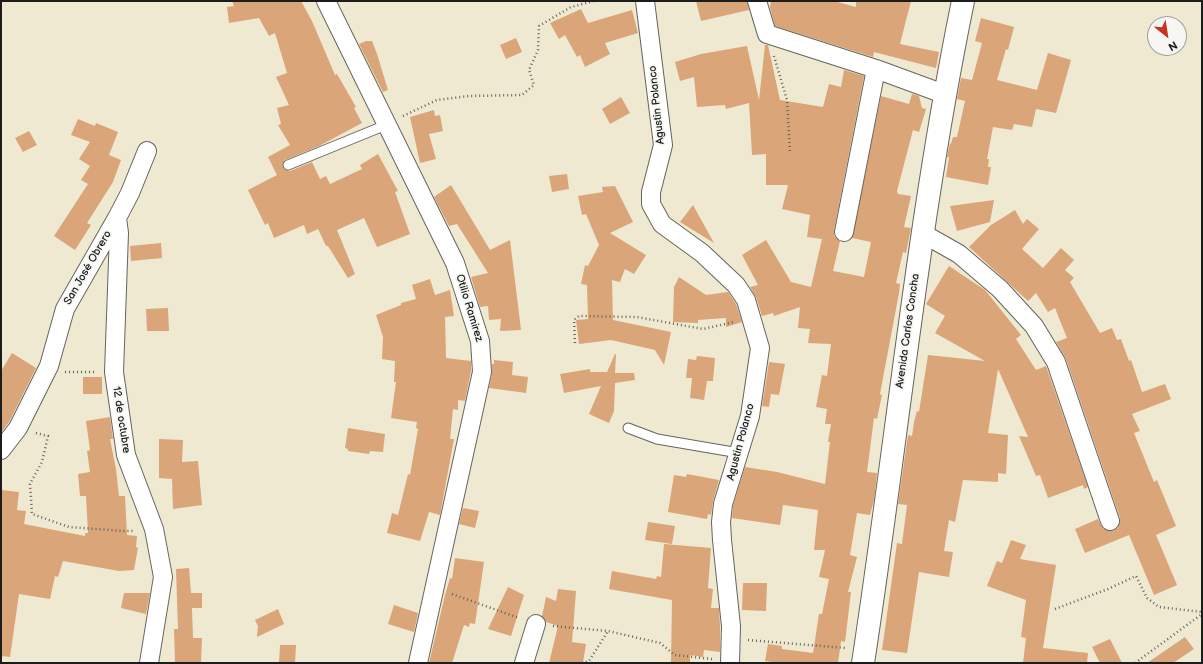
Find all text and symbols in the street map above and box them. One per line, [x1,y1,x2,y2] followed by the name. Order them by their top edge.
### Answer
[1147,16,1187,56] north arrow
[1166,38,1180,54] text: N
[646,65,668,145] street label: Agustin Polanco
[61,228,115,308] street label: San José Obrero
[452,273,486,343] street label: Otilio Ramirez
[893,273,923,389] street label: Avenida Carlos Concha
[109,386,133,454] street label: 12 de octubre
[724,402,758,482] street label: Agustin Polanco

